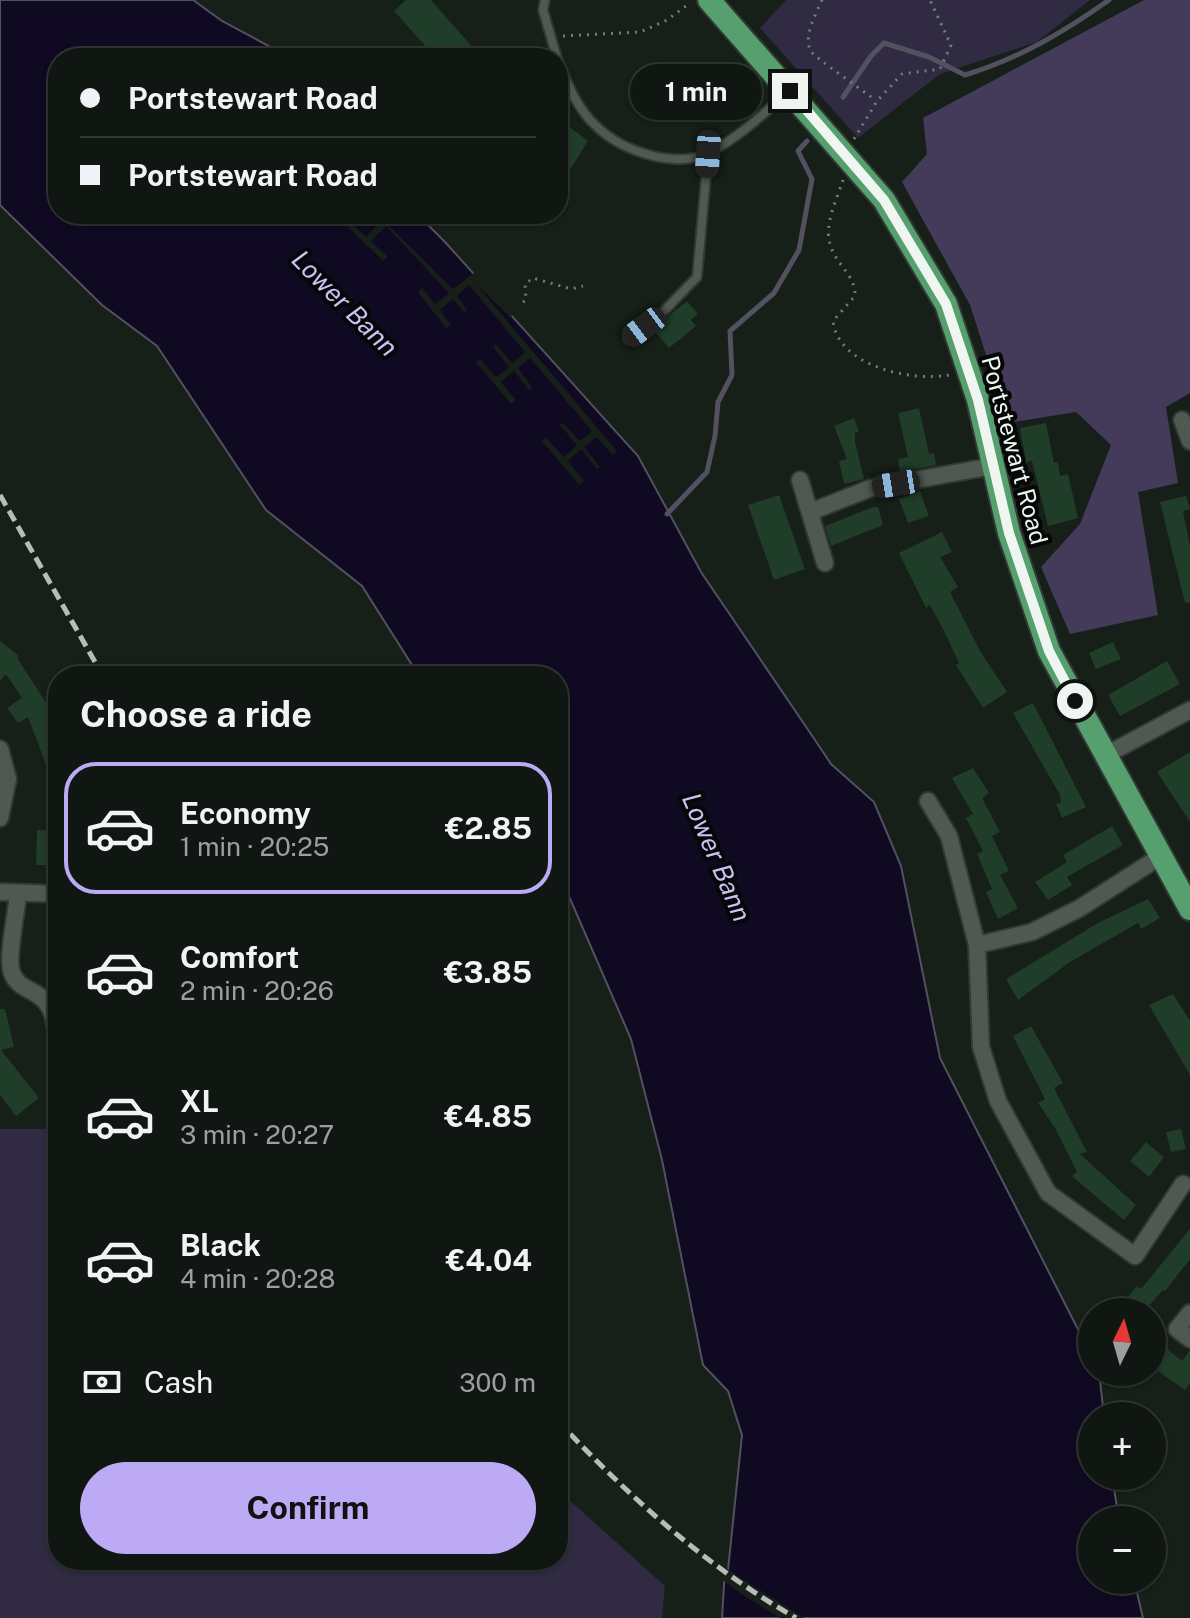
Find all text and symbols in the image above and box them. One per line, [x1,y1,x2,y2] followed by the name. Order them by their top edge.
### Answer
[630,63,762,119] callout: 1 min
[772,73,808,109] route end
[665,76,727,107] text: 1 min
[128,80,378,116] text: Portstewart Road
[694,129,722,179] car
[128,157,378,193] text: Portstewart Road
[286,244,404,362] water label: Lower Bann
[618,303,670,351] car
[976,353,1054,547] street label: Portstewart Road
[870,468,922,500] car
[1057,683,1093,719] route start
[80,693,312,735] text: Choose a ride
[676,788,758,926] water label: Lower Bann
[84,792,156,864] icon: car
[180,795,311,831] text: Economy
[445,810,532,846] text: €2.85
[180,831,329,862] text: 1 min · 20:25
[84,936,156,1008] icon: car
[180,939,299,975] text: Comfort
[444,954,532,990] text: €3.85
[180,975,334,1006] text: 2 min · 20:26
[84,1080,156,1152] icon: car
[180,1083,219,1119] text: XL
[444,1098,532,1134] text: €4.85
[180,1119,334,1150] text: 3 min · 20:27
[84,1224,156,1296] icon: car
[180,1227,261,1263] text: Black
[446,1242,532,1278] text: €4.04
[180,1263,335,1294] text: 4 min · 20:28
[1078,1298,1166,1386] north arrow
[1078,1298,1166,1594] map controls
[80,1360,124,1404] icon: cash
[144,1364,213,1400] text: Cash
[459,1367,536,1398] text: 300 m
[1078,1402,1166,1490] button: +
[80,1462,536,1554] button: Confirm
[1078,1506,1166,1594] button: −

